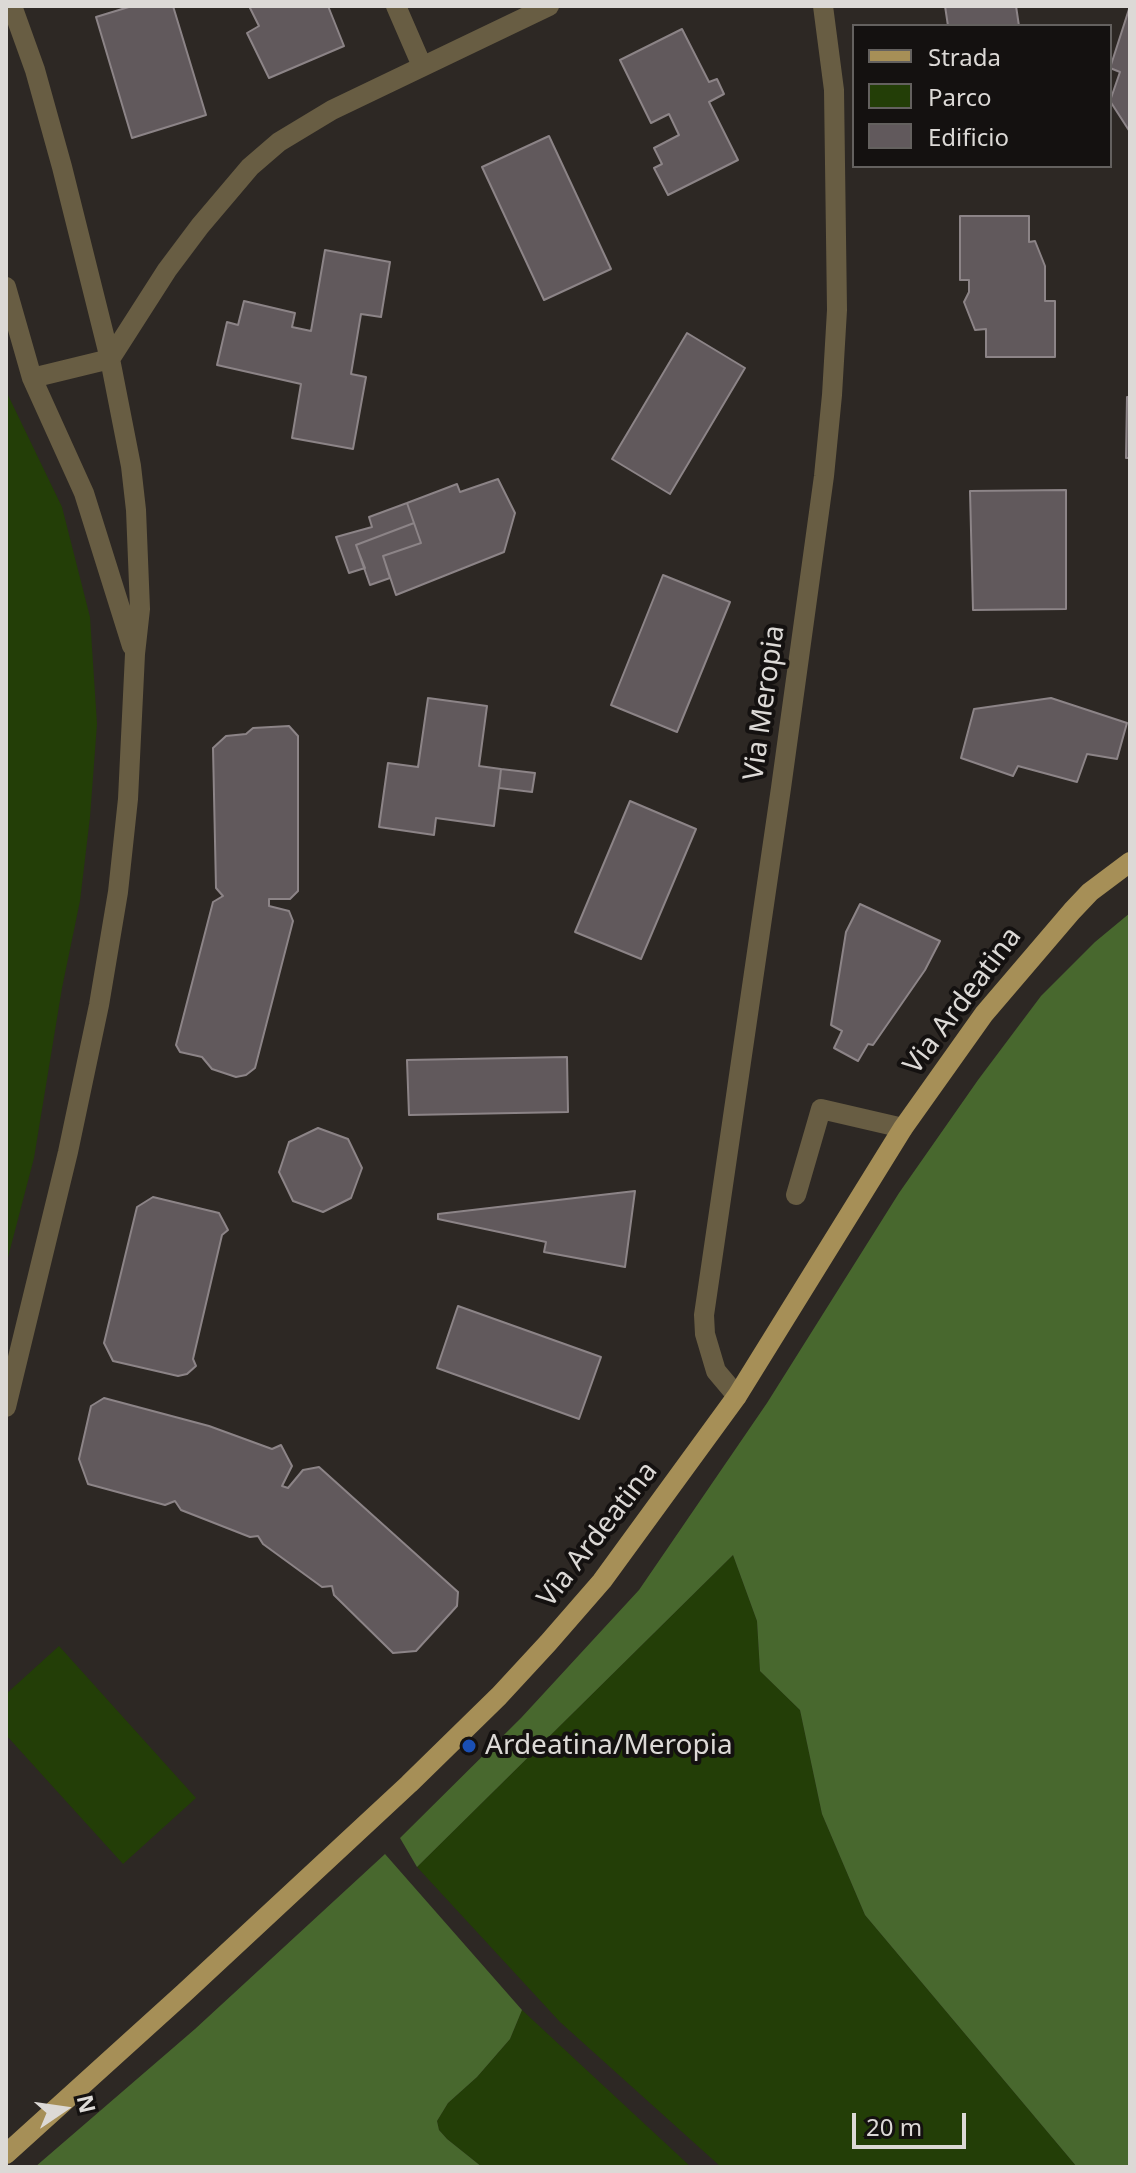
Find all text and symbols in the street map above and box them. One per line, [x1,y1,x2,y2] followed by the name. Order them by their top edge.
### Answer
[852,24,1112,168] legend
[928,40,1001,73] text: Strada
[928,80,991,113] text: Parco
[928,120,1009,153] text: Edificio
[737,623,793,783] street label: Via Meropia
[897,921,1029,1081] street label: Via Ardeatina
[531,1456,665,1614] street label: Via Ardeatina
[485,1729,733,1763] place label: Ardeatina/Meropia
[460,1737,478,1755] marker: Ardeatina/Meropia
[24,2069,104,2149] north arrow
[71,2092,104,2116] text: N
[856,2097,970,2147] scale bar
[866,2110,922,2143] text: 20 m

